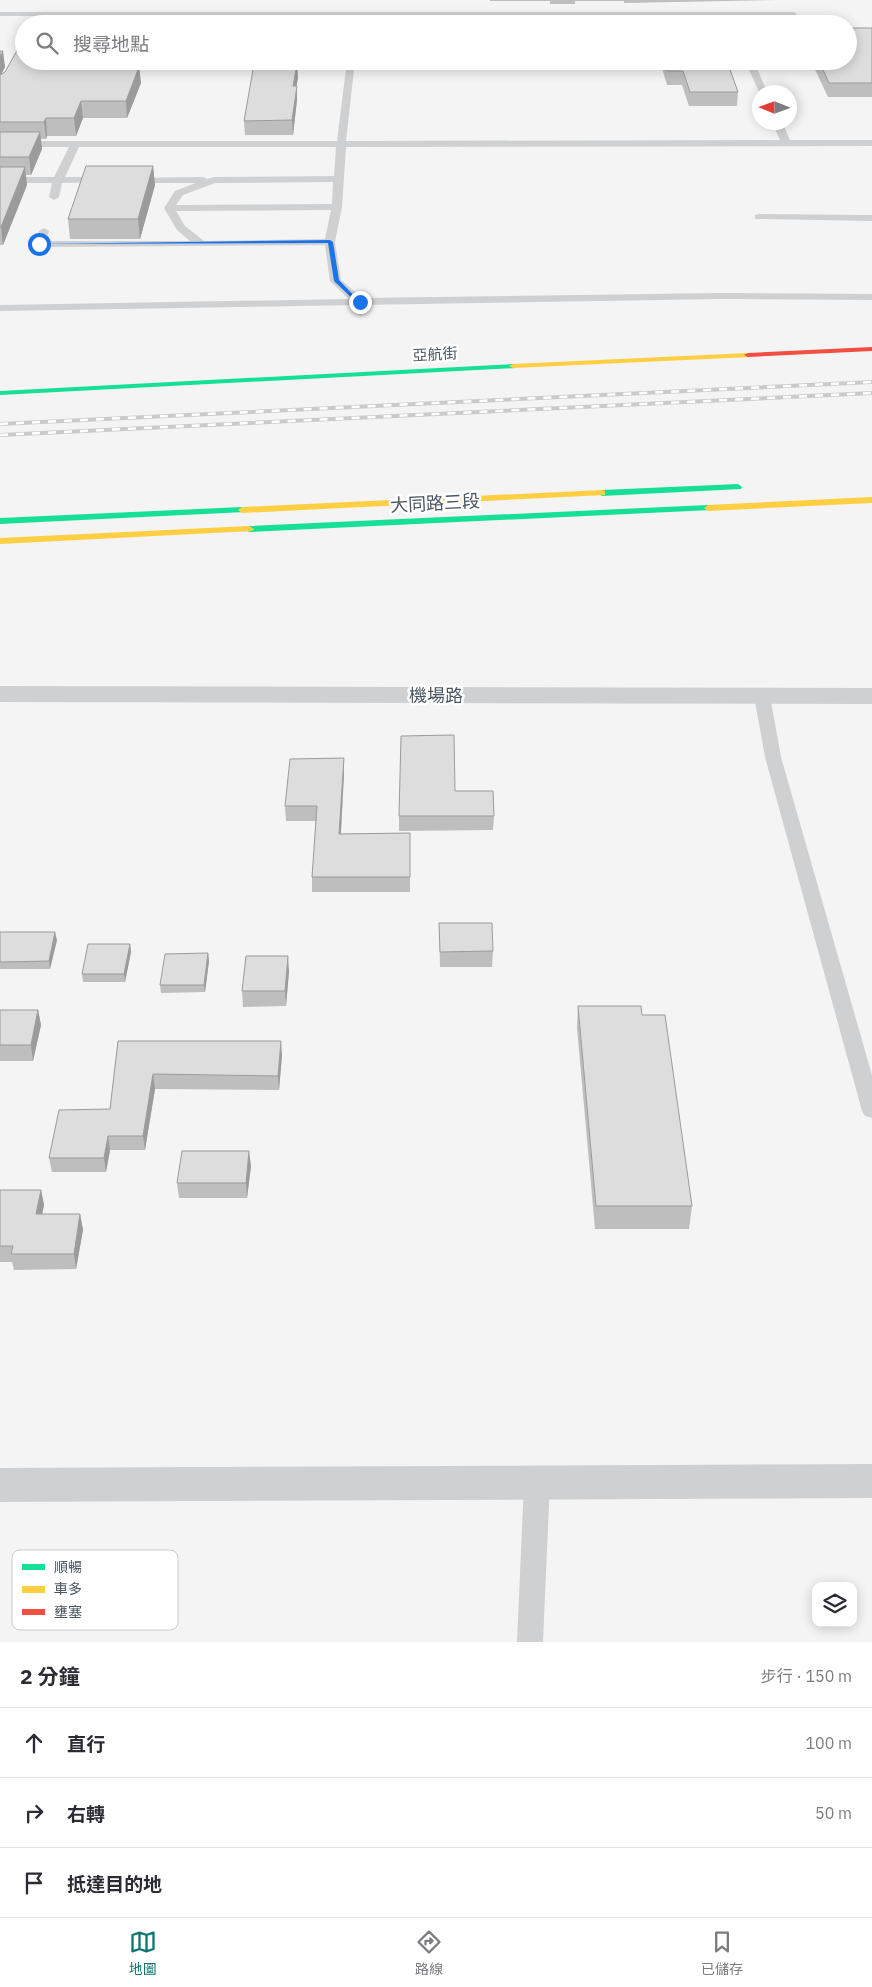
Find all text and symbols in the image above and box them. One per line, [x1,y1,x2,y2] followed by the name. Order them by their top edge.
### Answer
[15,15,857,70] search box
[33,29,61,57] icon: search
[73,32,149,56] text: 搜尋地點
[752,85,797,130] north arrow
[28,233,51,256] route start
[349,291,372,314] route end
[412,343,458,365] street label: 亞航街
[389,489,481,517] street label: 大同路三段
[409,684,463,707] street label: 機場路
[12,1550,178,1630] legend
[54,1558,82,1576] text: 順暢
[54,1580,82,1598] text: 車多
[812,1582,857,1627] map controls
[812,1582,857,1627] button: layers
[54,1603,82,1621] text: 壅塞
[20,1662,80,1690] text: 2 分鐘
[761,1666,852,1686] text: 步行 · 150 m
[20,1729,48,1757] icon: ahead
[67,1732,105,1756] text: 直行
[805,1733,852,1753] text: 100 m
[20,1799,48,1827] icon: right
[67,1802,105,1826] text: 右轉
[815,1803,852,1823] text: 50 m
[20,1869,48,1897] icon: arrive
[67,1872,162,1896] text: 抵達目的地
[129,1928,157,1978] tab: 地圖
[415,1928,443,1978] tab: 路線
[701,1928,743,1978] tab: 已儲存

